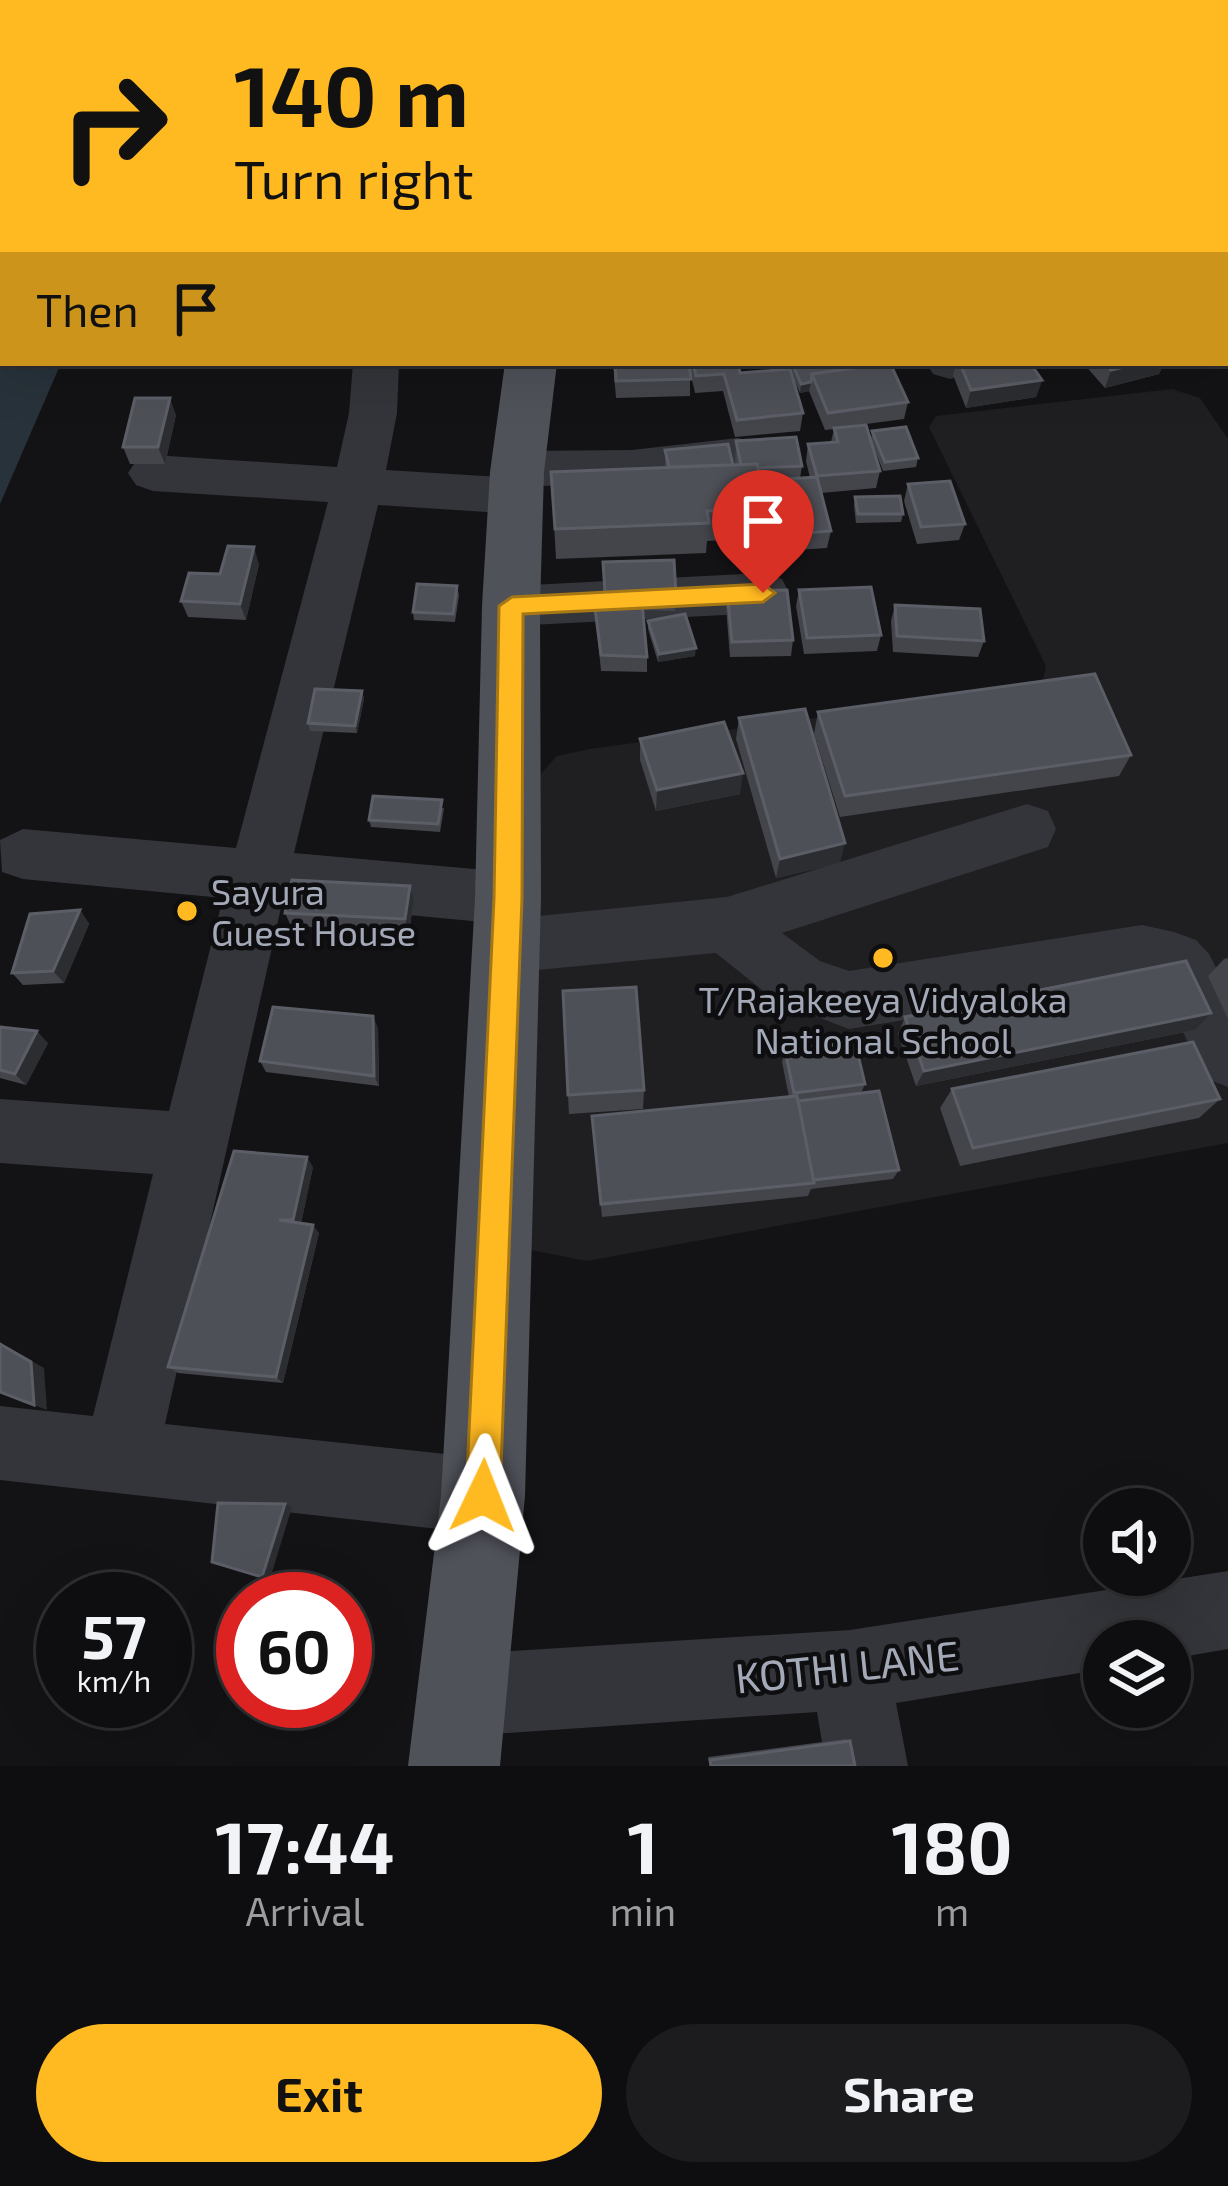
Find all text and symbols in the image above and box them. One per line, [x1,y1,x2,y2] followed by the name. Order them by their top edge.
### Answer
[234,43,469,144] text: 140 m
[36,48,192,204] icon: right
[234,145,474,210] text: Turn right
[163,276,229,342] icon: arrive
[36,282,139,336] text: Then
[712,470,814,593] pin
[730,488,796,554] icon: arrive
[211,869,416,953] place label: Sayura Guest House
[174,898,200,924] marker: Sayura Guest House
[870,945,896,971] marker: T/Rajakeeya Vidyaloka National School
[698,977,1068,1061] place label: T/Rajakeeya Vidyaloka National School
[420,1433,546,1559] position arrow
[1083,1488,1191,1728] map controls
[1083,1488,1191,1596] button: sound
[216,1572,372,1728] speed limit sign: 60
[82,1599,146,1671] text: 57
[1083,1620,1191,1728] button: layers
[733,1628,961,1702] street label: KOTHI LANE
[77,1662,151,1698] text: km/h
[215,1802,395,1888] text: 17:44
[627,1802,659,1888] text: 1
[891,1802,1013,1888] text: 180
[246,1887,364,1934] text: Arrival
[610,1887,676,1934] text: min
[935,1887,969,1934] text: m
[36,2024,602,2162] button: Exit
[626,2024,1192,2162] button: Share

